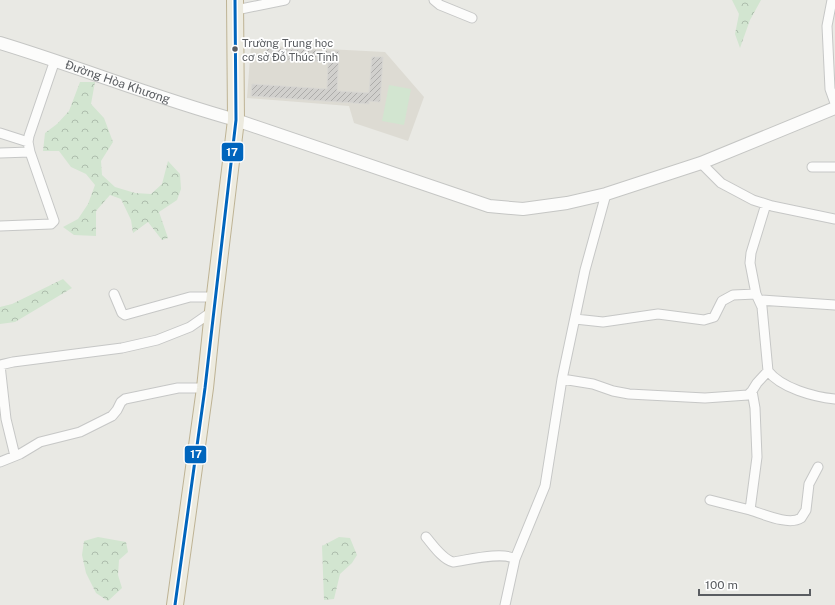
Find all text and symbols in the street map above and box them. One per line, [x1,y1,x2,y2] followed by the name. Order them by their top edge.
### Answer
[242,37,338,63] place label: Trường Trung học cơ sở Đỗ Thúc Tịnh
[230,44,240,54] marker: Trường Trung học cơ sở Đỗ Thúc Tịnh
[63,58,172,107] street label: Đường Hòa Khương
[221,142,244,162] line badge: 17
[226,146,238,158] text: 17
[184,445,207,464] line badge: 17
[190,448,202,460] text: 17
[699,571,810,597] scale bar
[705,578,738,592] text: 100 m

